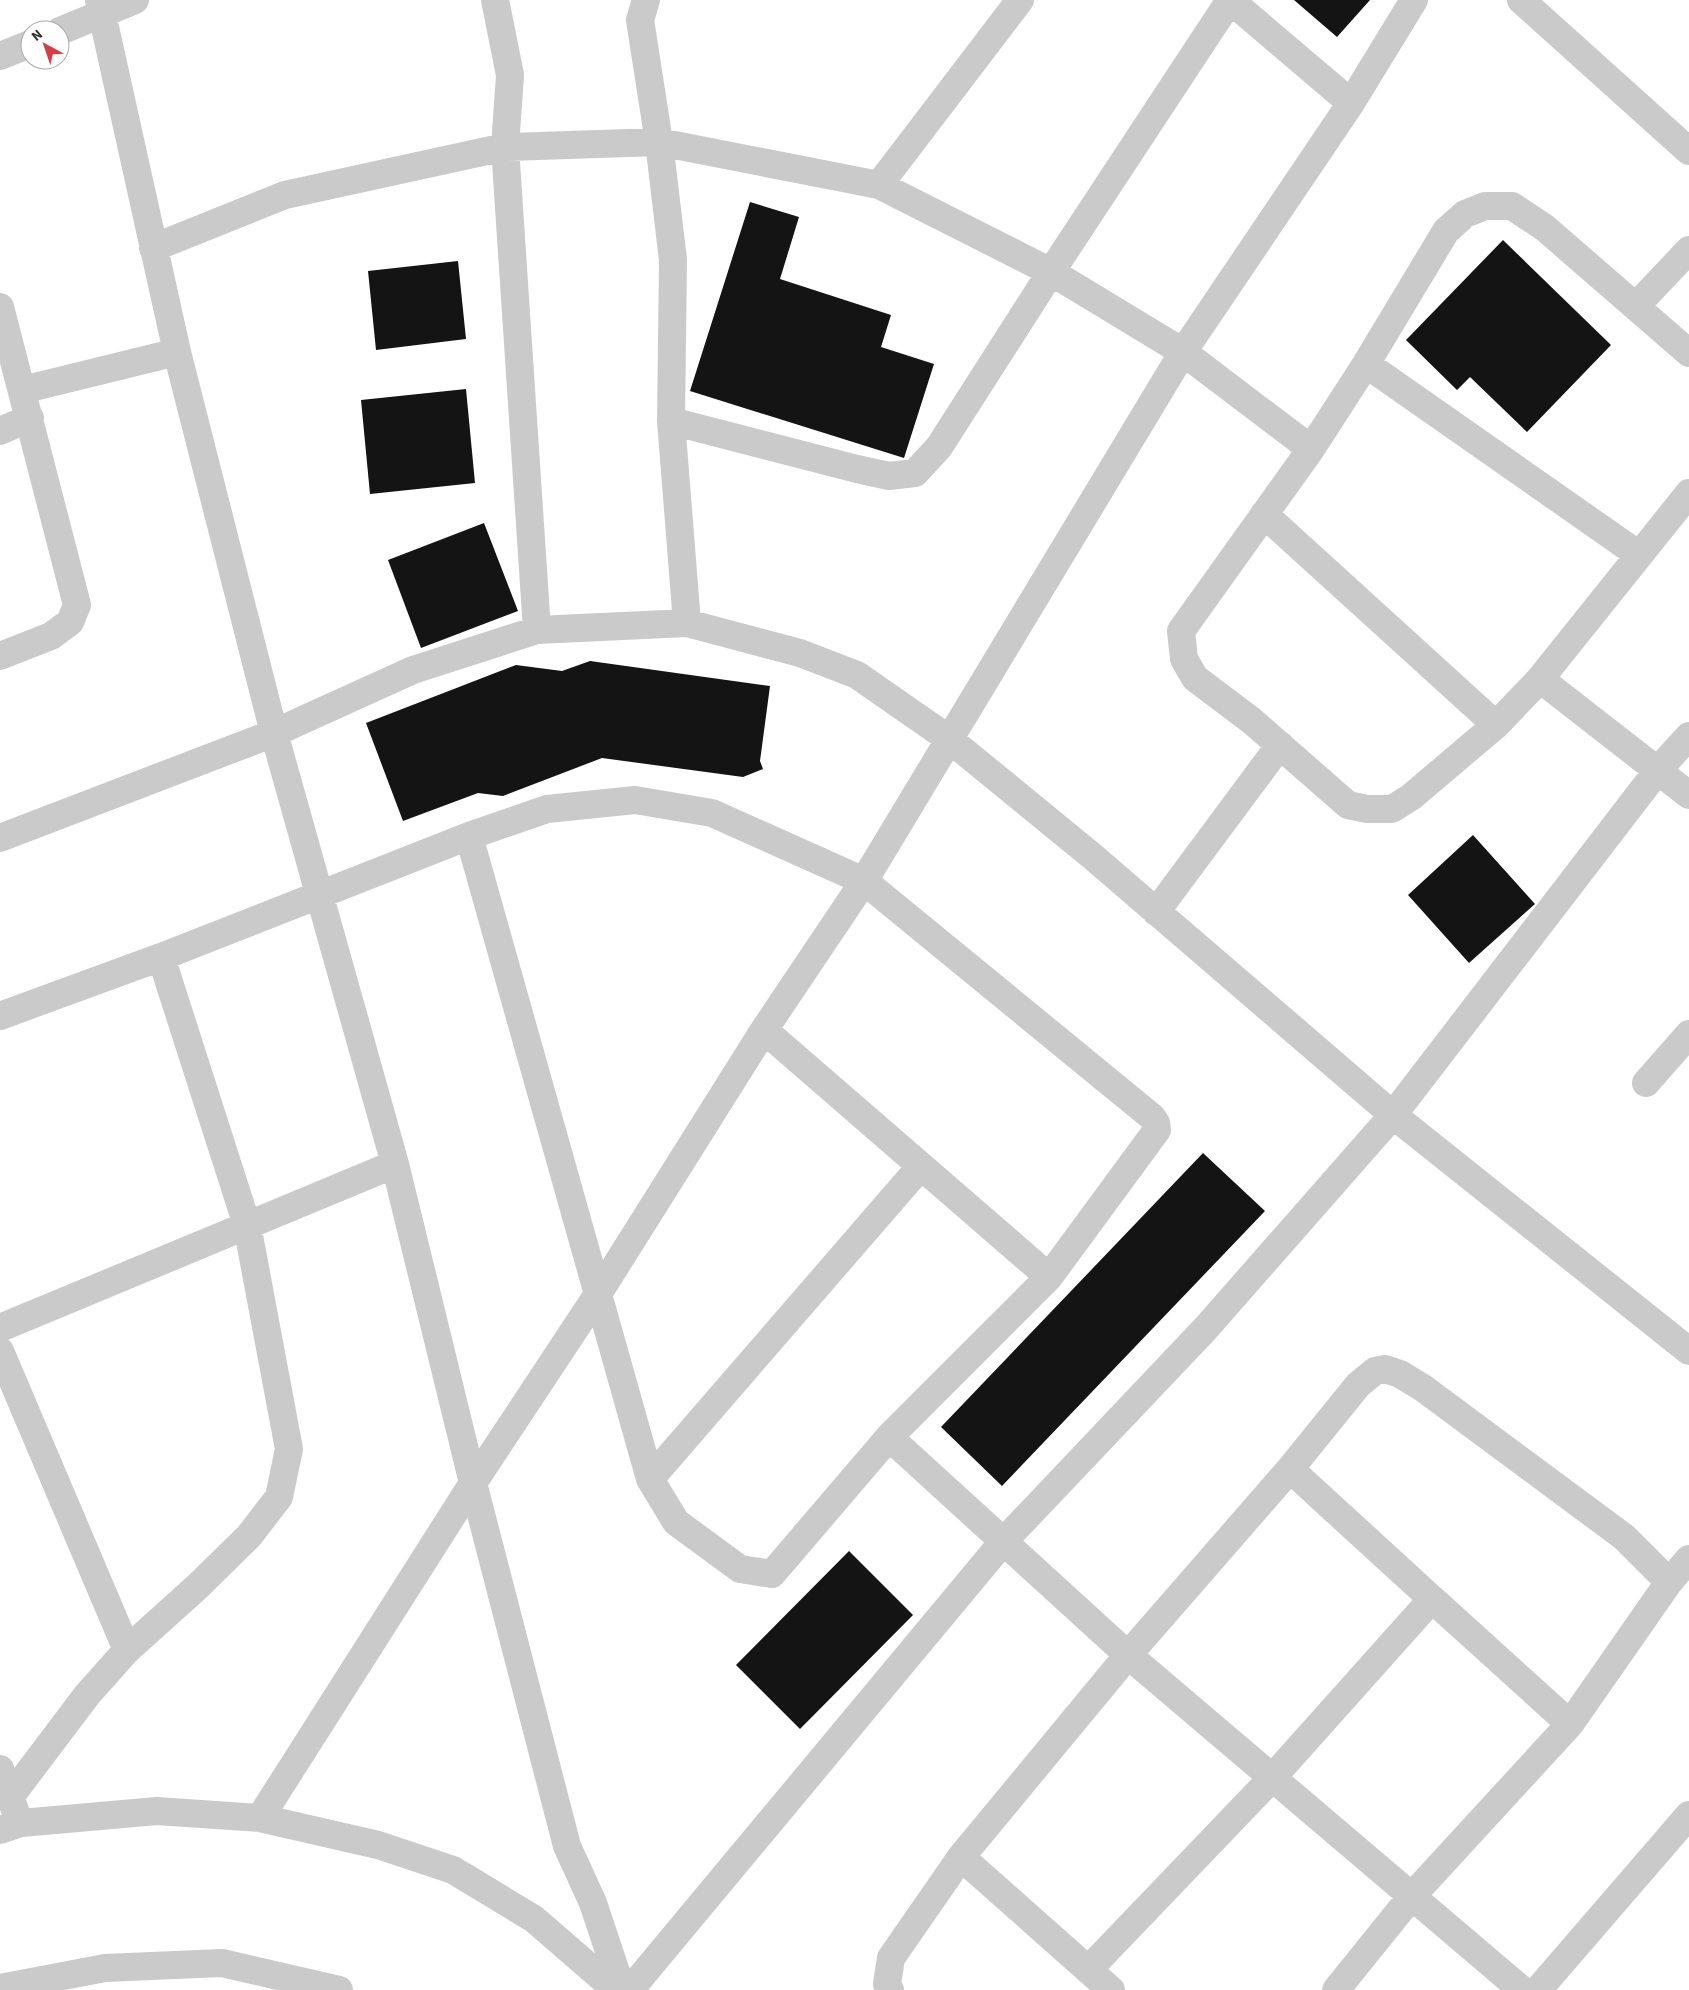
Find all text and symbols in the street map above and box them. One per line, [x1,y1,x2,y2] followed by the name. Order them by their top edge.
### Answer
[20,20,70,70] north arrow
[27,25,47,46] text: N

